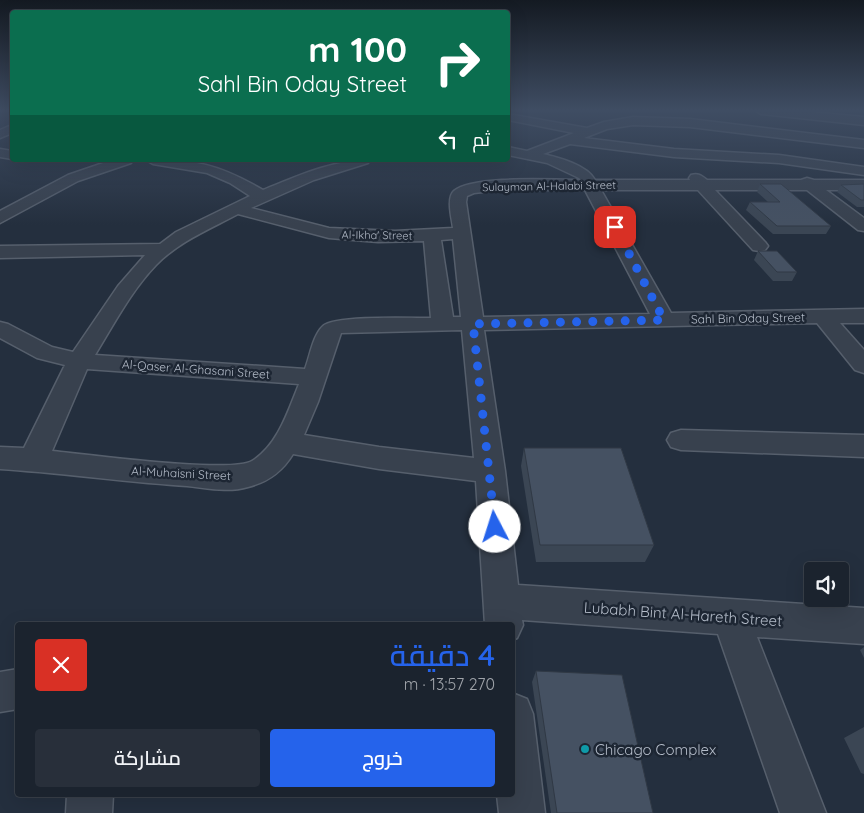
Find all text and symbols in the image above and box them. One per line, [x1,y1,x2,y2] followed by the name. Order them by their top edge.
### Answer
[308,27,407,71] text: 100 m
[425,30,490,95] icon: right
[198,70,407,98] text: Sahl Bin Oday Street
[434,125,462,153] icon: left
[472,127,490,151] text: ثم
[482,178,616,194] street label: Sulayman Al-Halabi Street
[594,206,636,248] pin
[601,213,629,241] icon: arrive
[342,227,413,243] street label: Al-Ikha' Street
[691,310,805,326] street label: Sahl Bin Oday Street
[122,356,270,382] street label: Al-Qaser Al-Ghasani Street
[131,463,231,483] street label: Al-Muhaisni Street
[468,500,520,552] position arrow
[804,562,849,607] map controls
[804,562,849,607] button: sound
[583,598,783,630] street label: Lubabh Bint Al-Hareth Street
[390,636,495,674] text: 4 دقيقة
[35,639,87,691] button: close
[404,674,495,694] text: 270 m · 13:57
[35,729,260,787] button: مشاركة
[270,729,495,787] button: خروج
[595,740,716,759] place label: Chicago Complex
[579,743,591,755] marker: Chicago Complex

